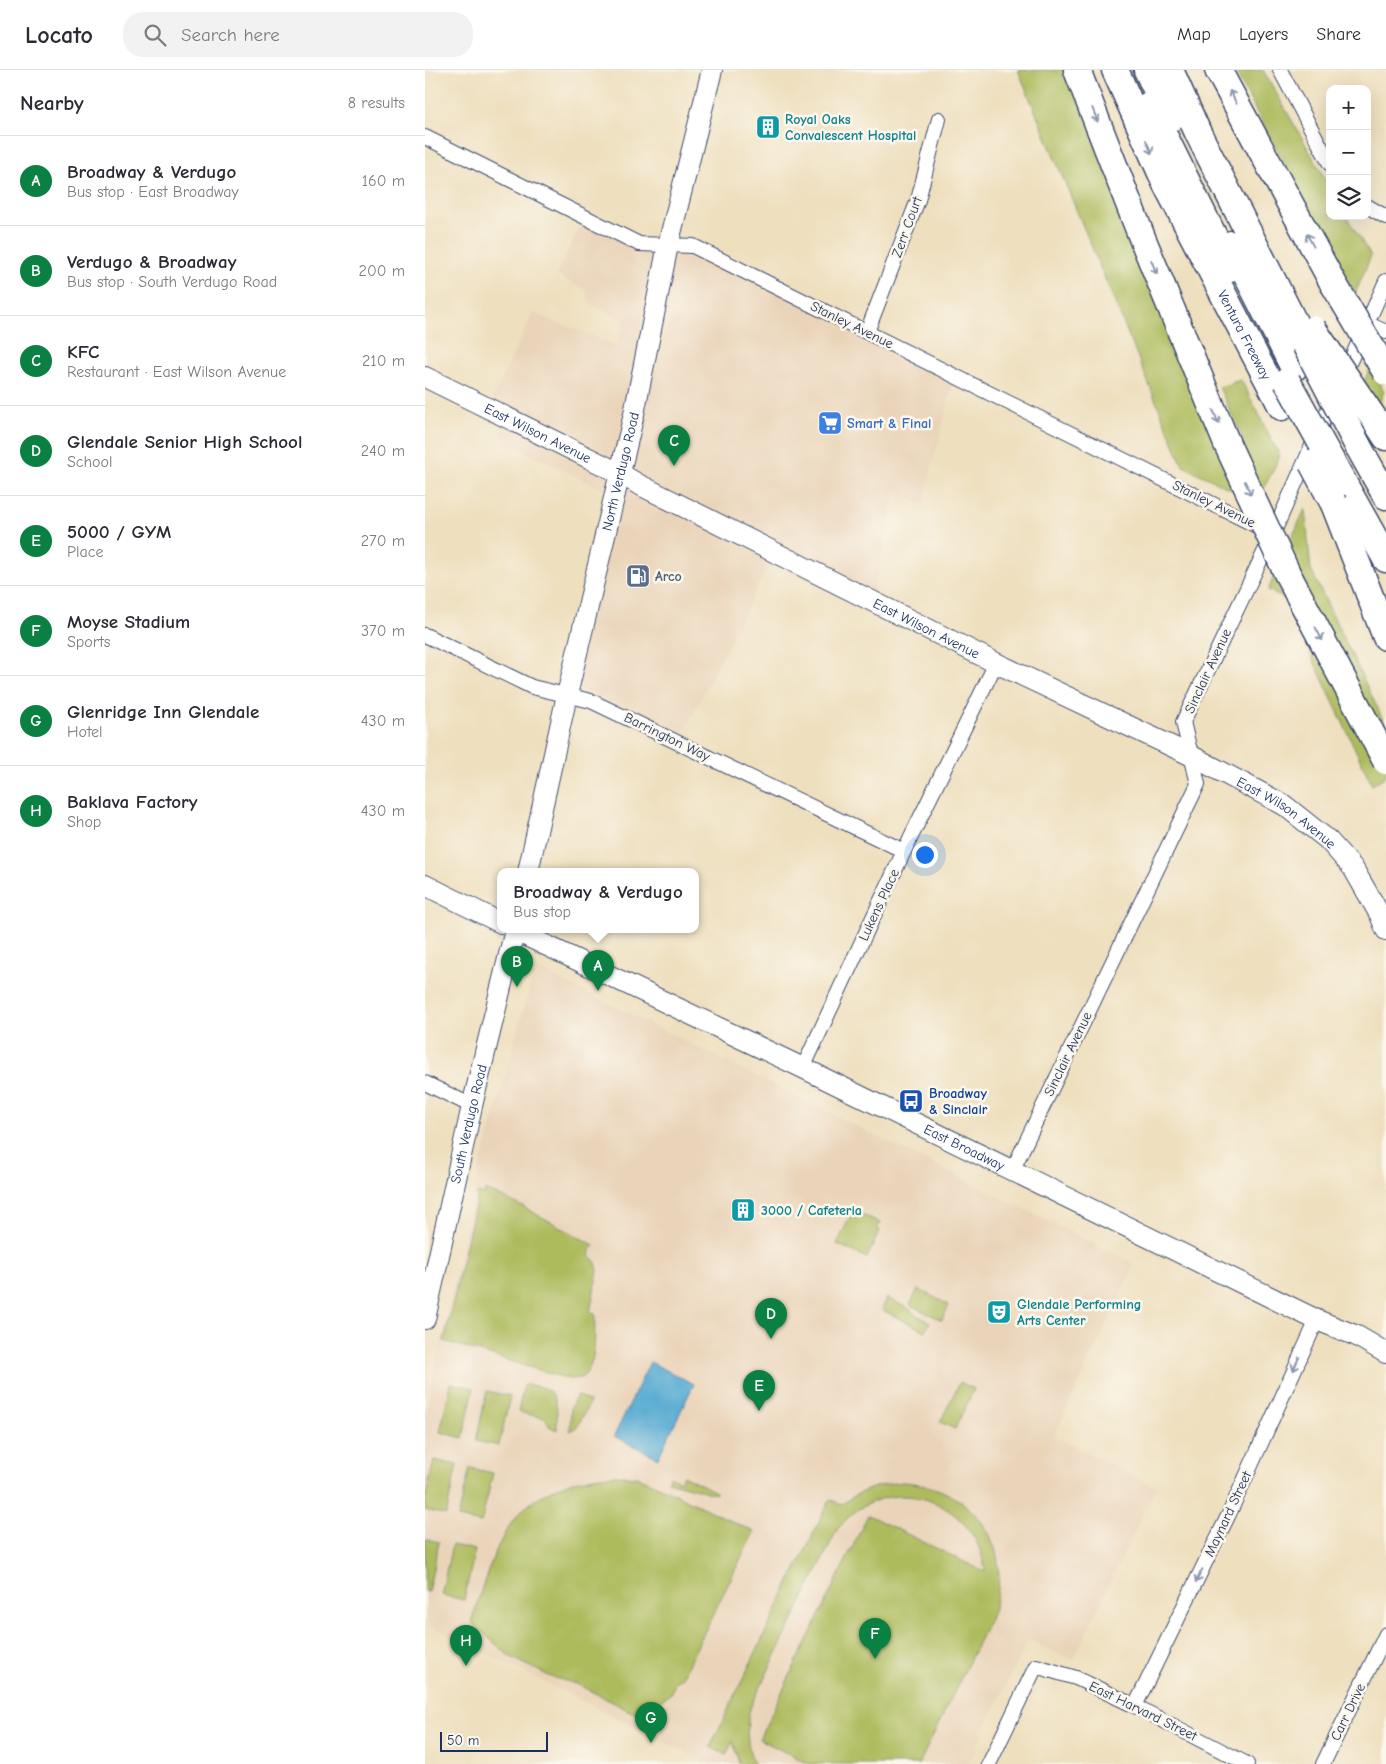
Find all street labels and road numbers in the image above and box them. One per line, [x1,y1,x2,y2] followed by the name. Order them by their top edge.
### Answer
[888,193,926,260] street label: Zerr Court
[1214,287,1275,383] street label: Ventura Freeway
[808,298,896,352] street label: Stanley Avenue
[482,399,594,466] street label: East Wilson Avenue
[598,410,643,533] street label: North Verdugo Road
[1170,477,1258,531] street label: Stanley Avenue
[870,595,983,662] street label: East Wilson Avenue
[1181,626,1235,716] street label: Sinclair Avenue
[621,709,713,765] street label: Barrington Way
[1234,773,1340,852] street label: East Wilson Avenue
[855,866,903,944] street label: Lukens Place
[1040,1009,1096,1099] street label: Sinclair Avenue
[447,1062,490,1185] street label: South Verdugo Road
[921,1120,1008,1174] street label: East Broadway
[1201,1468,1256,1560] street label: Maynard Street
[1086,1677,1201,1745] street label: East Harvard Street
[1327,1681,1369,1743] street label: Carr Drive

